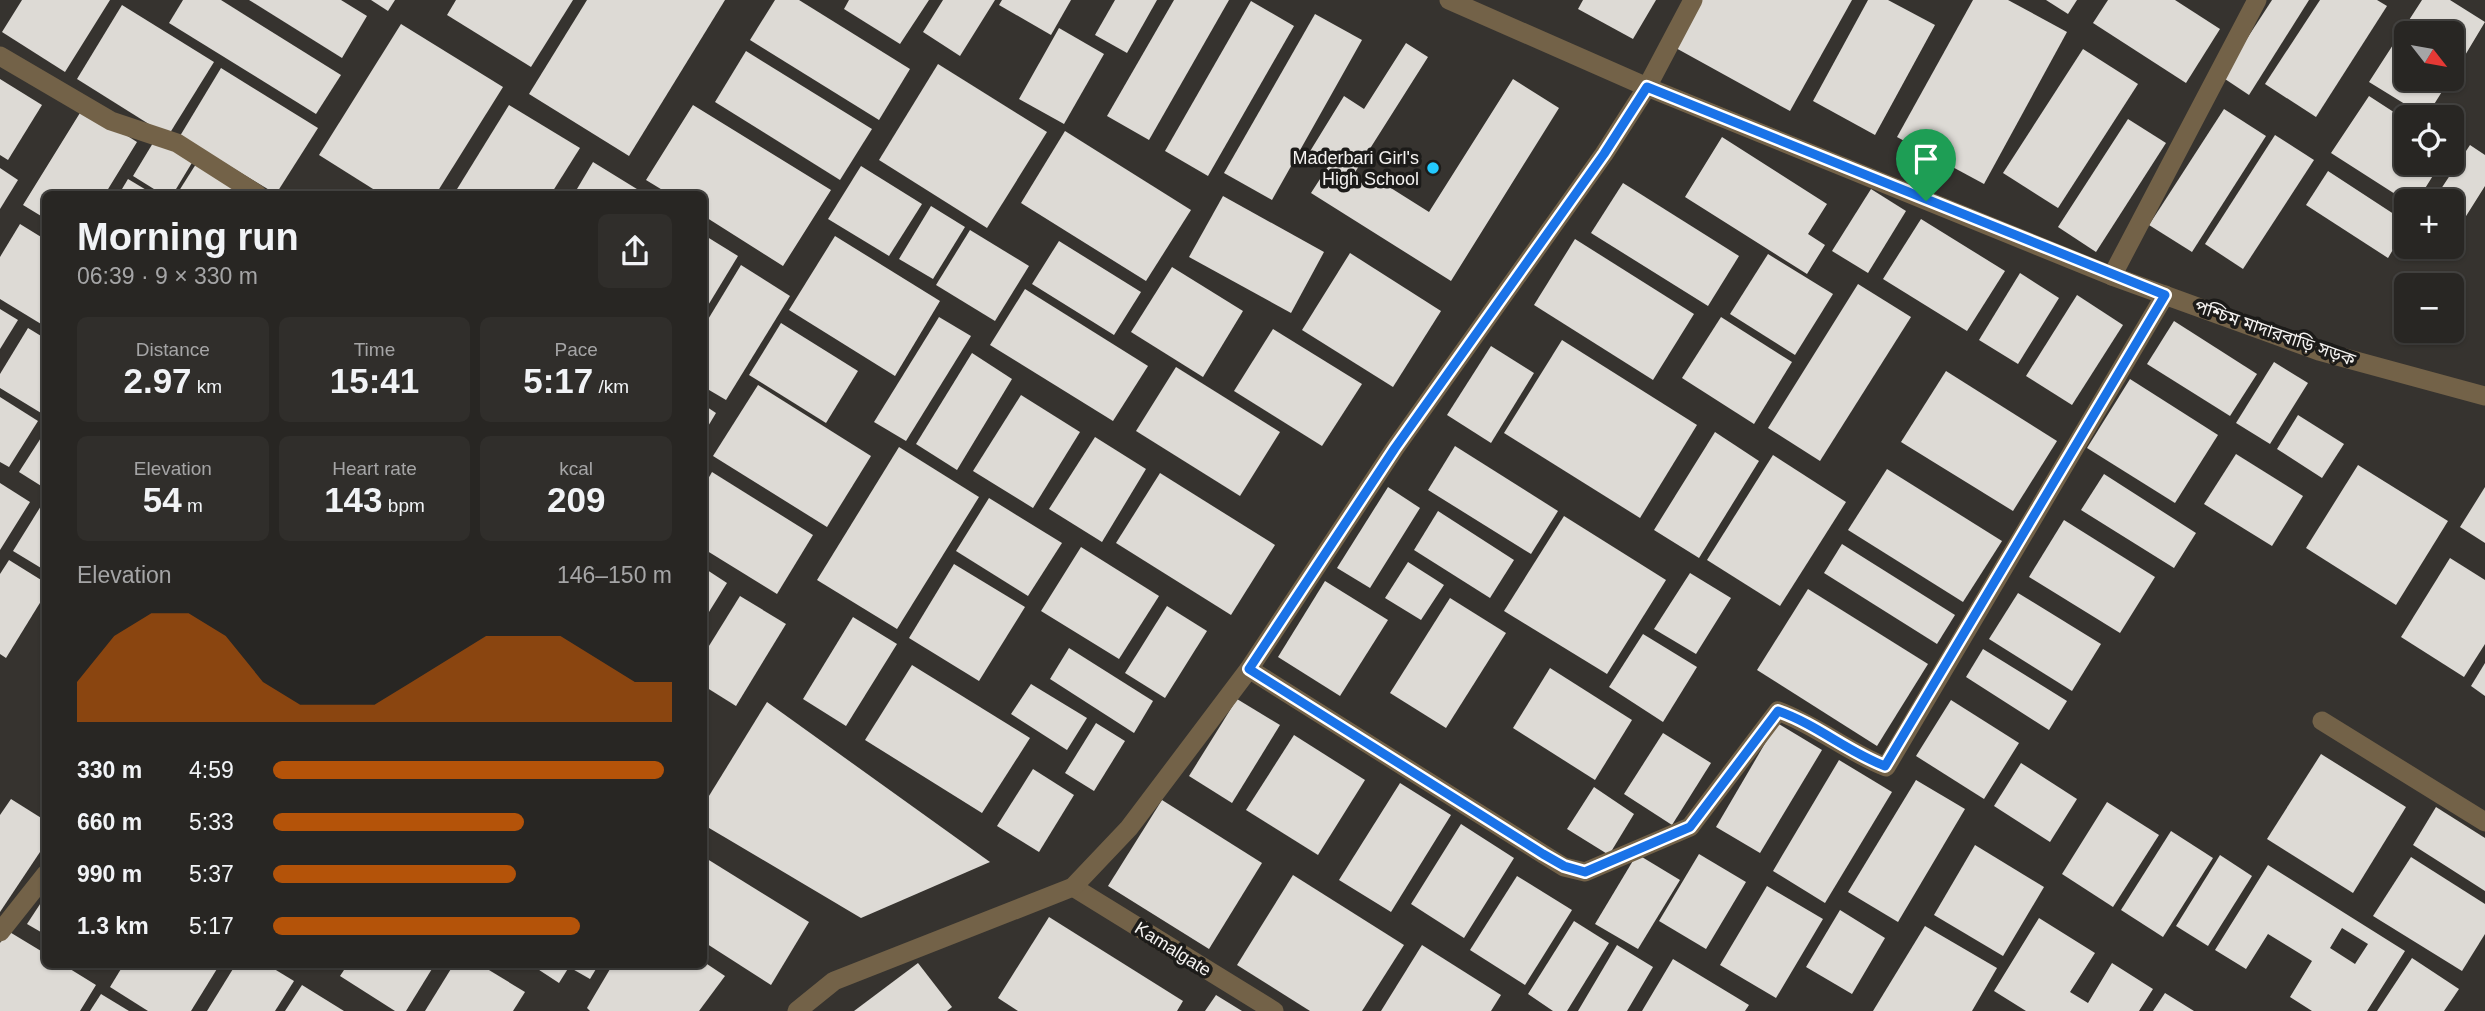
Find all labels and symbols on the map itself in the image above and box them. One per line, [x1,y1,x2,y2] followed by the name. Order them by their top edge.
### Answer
[2394,21,2464,91] north arrow
[1896,129,1956,201] pin
[1293,148,1419,189] place label: Maderbari Girl's High School
[1425,160,1441,176] marker: Maderbari Girl's High School
[2192,296,2358,370] street label: পশ্চিম মাদারবাড়ি সড়ক
[1131,918,1215,980] street label: Kamalgate

